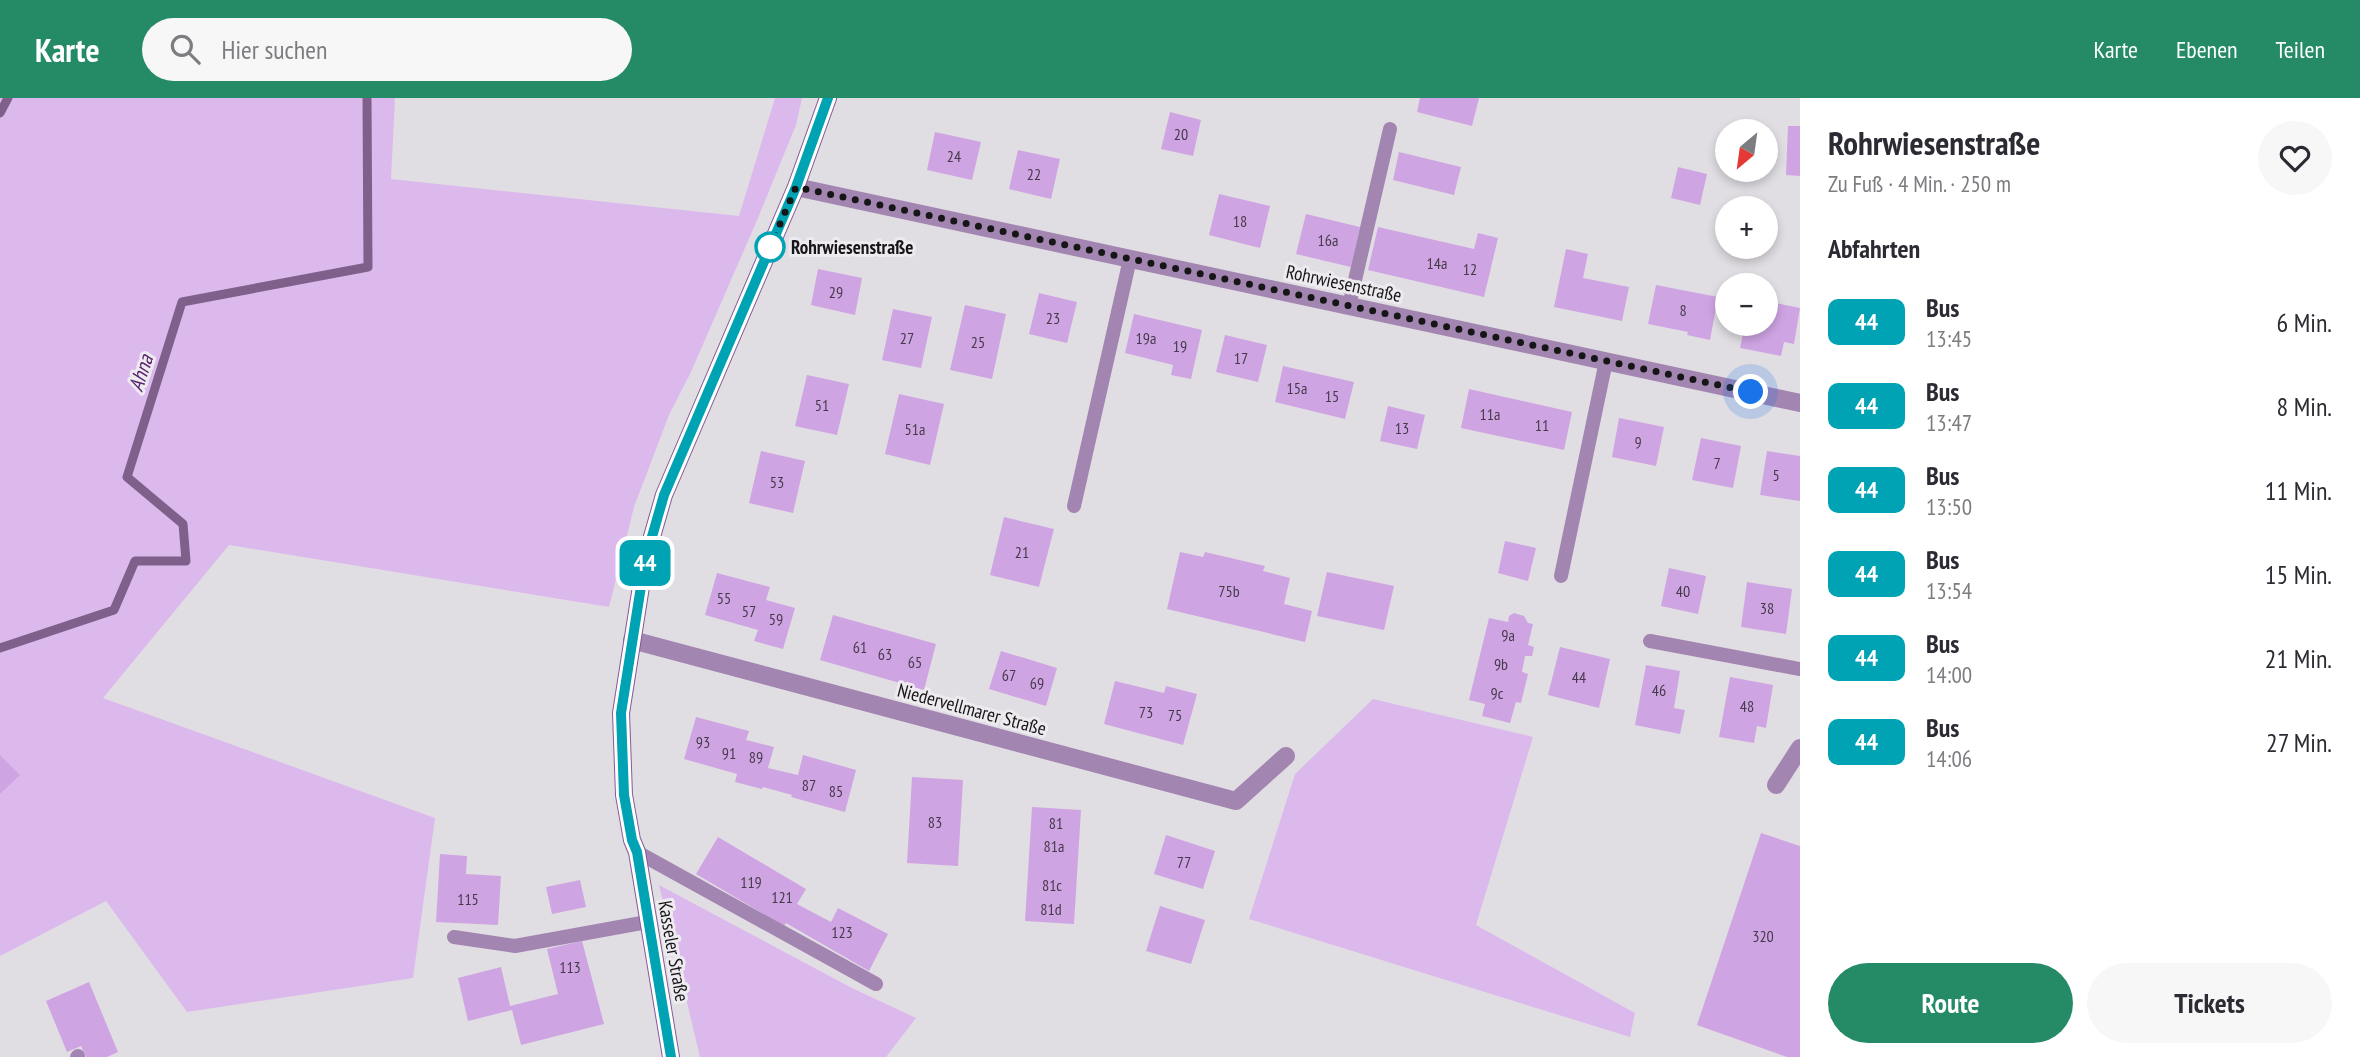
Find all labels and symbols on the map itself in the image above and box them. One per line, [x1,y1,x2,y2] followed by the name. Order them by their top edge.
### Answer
[1715,119,1778,182] north arrow
[1174,124,1188,144] house number: 20
[947,146,961,166] house number: 24
[1027,164,1041,184] house number: 22
[1233,211,1247,231] house number: 18
[1318,230,1338,250] house number: 16a
[755,232,785,262] marker: Rohrwiesenstraße
[791,235,913,259] place label: Rohrwiesenstraße
[1427,253,1447,273] house number: 14a
[1284,259,1404,307] street label: Rohrwiesenstraße
[1463,259,1477,279] house number: 12
[829,282,843,302] house number: 29
[1679,300,1687,320] house number: 8
[1046,308,1060,328] house number: 23
[900,328,914,348] house number: 27
[1136,328,1156,348] house number: 19a
[971,332,985,352] house number: 25
[1173,336,1187,356] house number: 19
[1234,348,1248,368] house number: 17
[122,350,160,395] water label: Ahna
[1733,374,1768,409] your location
[1287,378,1307,398] house number: 15a
[1325,386,1339,406] house number: 15
[815,395,829,415] house number: 51
[1480,404,1500,424] house number: 11a
[1535,415,1549,435] house number: 11
[1395,418,1409,438] house number: 13
[905,419,925,439] house number: 51a
[1634,432,1642,452] house number: 9
[1713,453,1721,473] house number: 7
[1772,465,1780,485] house number: 5
[770,472,784,492] house number: 53
[614,540,676,586] line badge: 44
[1015,542,1029,562] house number: 21
[1218,581,1240,601] house number: 75b
[1676,581,1690,601] house number: 40
[717,588,731,608] house number: 55
[1760,598,1774,618] house number: 38
[742,601,756,621] house number: 57
[769,609,783,629] house number: 59
[1501,625,1515,645] house number: 9a
[853,637,867,657] house number: 61
[878,644,892,664] house number: 63
[908,652,922,672] house number: 65
[1494,654,1508,674] house number: 9b
[1002,665,1016,685] house number: 67
[1572,667,1586,687] house number: 44
[1030,673,1044,693] house number: 69
[895,678,1049,740] street label: Niedervellmarer Straße
[1652,680,1666,700] house number: 46
[1491,683,1504,703] house number: 9c
[1740,696,1754,716] house number: 48
[1139,702,1153,722] house number: 73
[1168,705,1182,725] house number: 75
[696,732,710,752] house number: 93
[722,743,736,763] house number: 91
[749,747,763,767] house number: 89
[802,775,816,795] house number: 87
[829,781,843,801] house number: 85
[928,812,942,832] house number: 83
[1049,813,1063,833] house number: 81
[1044,836,1064,856] house number: 81a
[1177,852,1191,872] house number: 77
[740,872,762,892] house number: 119
[1042,875,1062,895] house number: 81c
[771,887,793,907] house number: 121
[457,889,479,909] house number: 115
[653,899,695,1003] street label: Kasseler Straße
[1040,899,1062,919] house number: 81d
[831,922,853,942] house number: 123
[1752,926,1774,946] house number: 320
[559,957,581,977] house number: 113

